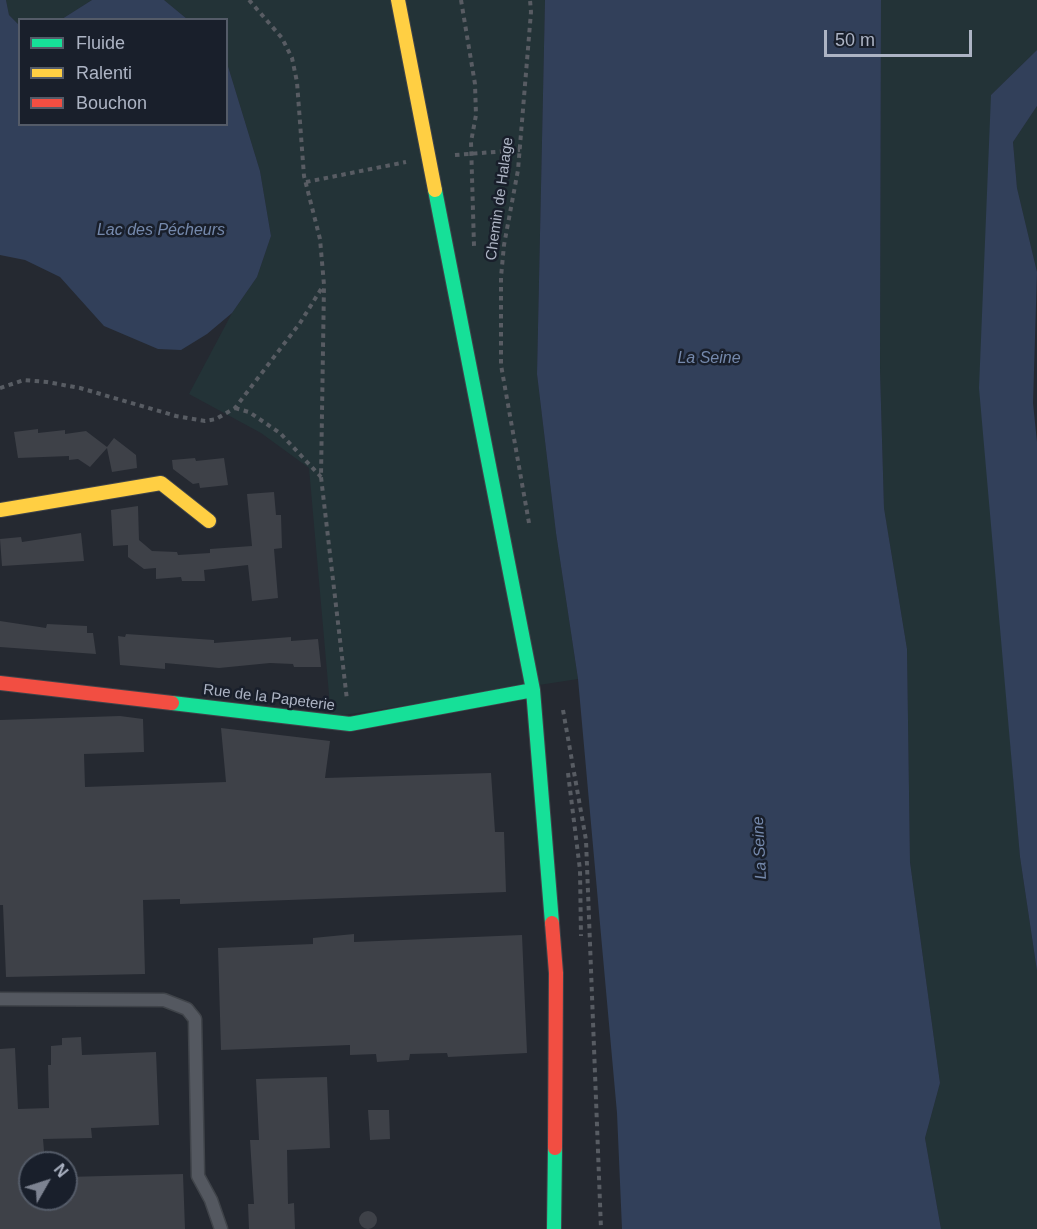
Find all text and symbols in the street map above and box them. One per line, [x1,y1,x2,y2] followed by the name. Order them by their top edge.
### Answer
[18,18,228,126] legend
[827,18,976,56] scale bar
[835,30,875,50] text: 50 m
[76,33,125,53] text: Fluide
[76,63,132,83] text: Ralenti
[76,93,147,113] text: Bouchon
[482,136,518,262] street label: Chemin de Halage
[97,221,225,241] water label: Lac des Pécheurs
[677,349,741,369] water label: La Seine
[202,681,336,715] street label: Rue de la Papeterie
[749,816,771,880] water label: La Seine
[18,1151,78,1211] north arrow
[51,1161,71,1180] text: N

